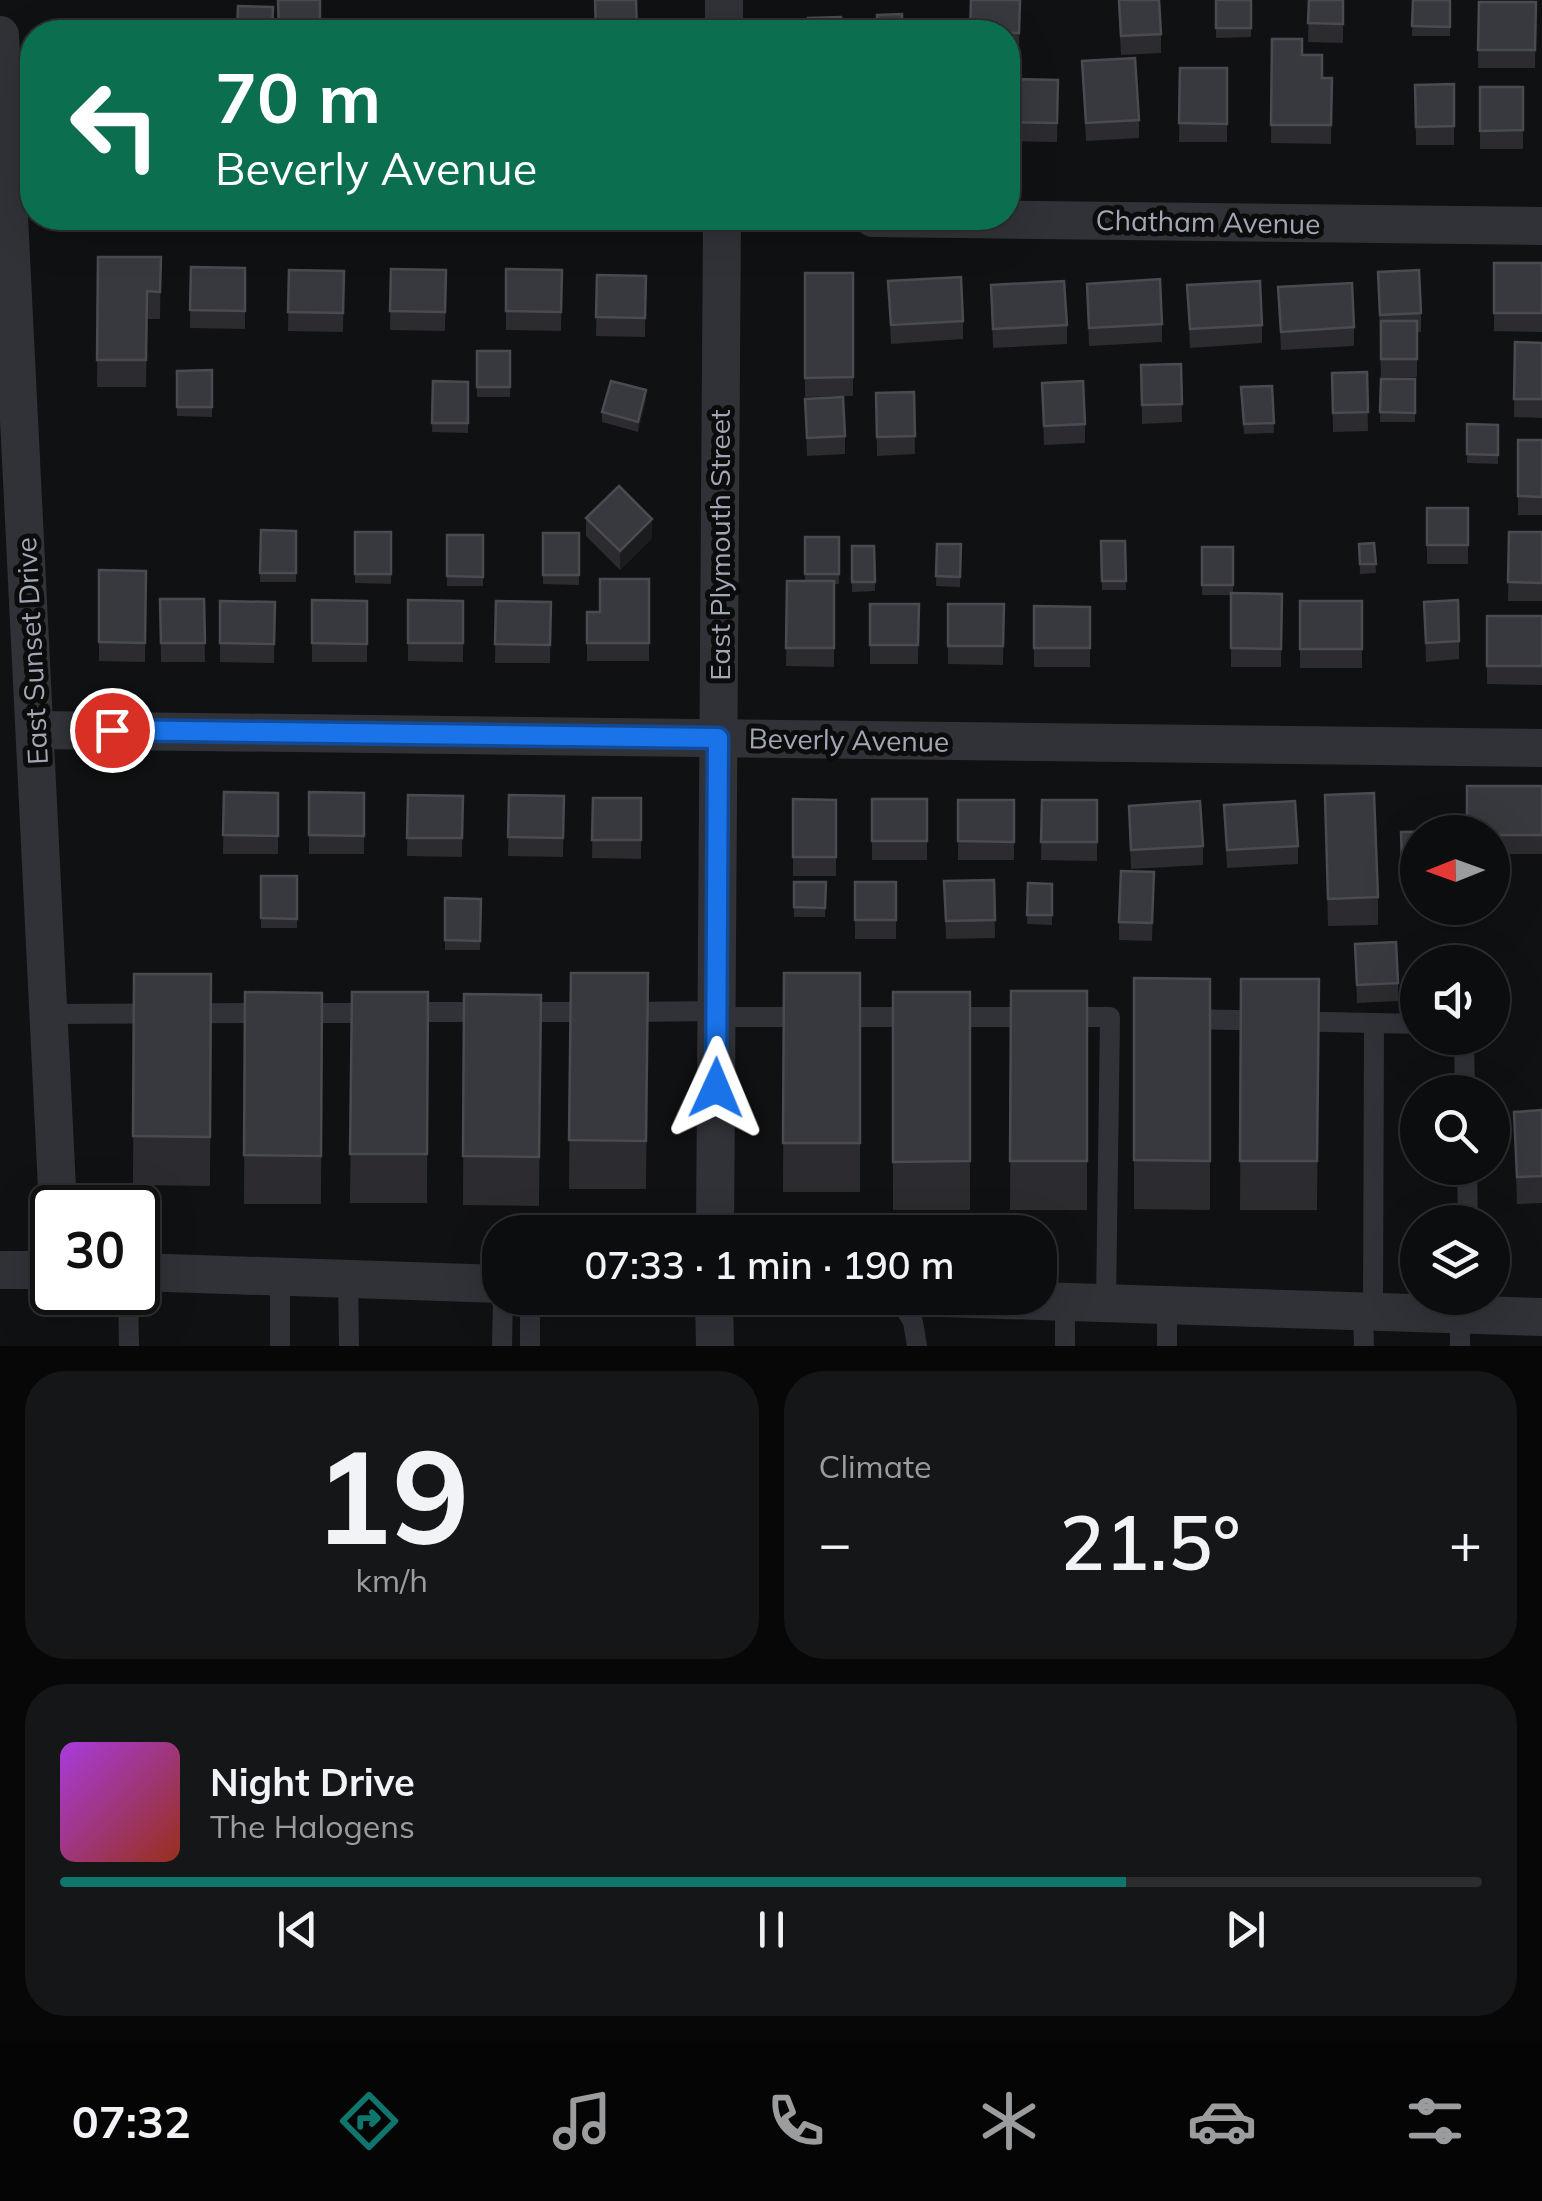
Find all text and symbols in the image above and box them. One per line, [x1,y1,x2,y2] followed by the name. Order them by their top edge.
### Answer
[215,53,381,141] text: 70 m
[50,60,180,190] icon: left
[215,140,537,196] text: Beverly Avenue
[1095,202,1321,241] street label: Chatham Avenue
[702,409,737,681] street label: East Plymouth Street
[8,536,55,766] street label: East Sunset Drive
[70,688,155,773] pin
[85,703,140,758] icon: arrive
[748,720,950,759] street label: Beverly Avenue
[1400,815,1510,925] north arrow
[1400,815,1510,1315] map controls
[1400,945,1510,1055] button: sound
[664,1036,768,1140] position arrow
[1400,1075,1510,1185] button: search
[30,1185,160,1315] speed limit sign: 30
[1400,1205,1510,1315] button: layers
[584,1241,955,1289] text: 07:33 · 1 min · 190 m
[314,1413,470,1577] text: 19
[819,1446,931,1486] text: Climate
[1060,1495,1241,1589] text: 21.5°
[819,1508,852,1577] text: −
[1449,1508,1482,1577] text: +
[356,1560,428,1600] text: km/h
[210,1758,415,1806] text: Night Drive
[210,1806,415,1846] text: The Halogens
[270,1902,325,1957] icon: previous
[744,1902,799,1957] icon: pause
[1218,1902,1273,1957] icon: next
[334,2086,404,2156] icon: directions
[547,2086,617,2156] icon: music
[761,2086,831,2156] icon: phone
[974,2086,1044,2156] icon: climate
[1187,2086,1257,2156] icon: car
[1400,2086,1470,2156] icon: filters
[72,2093,191,2149] text: 07:32

